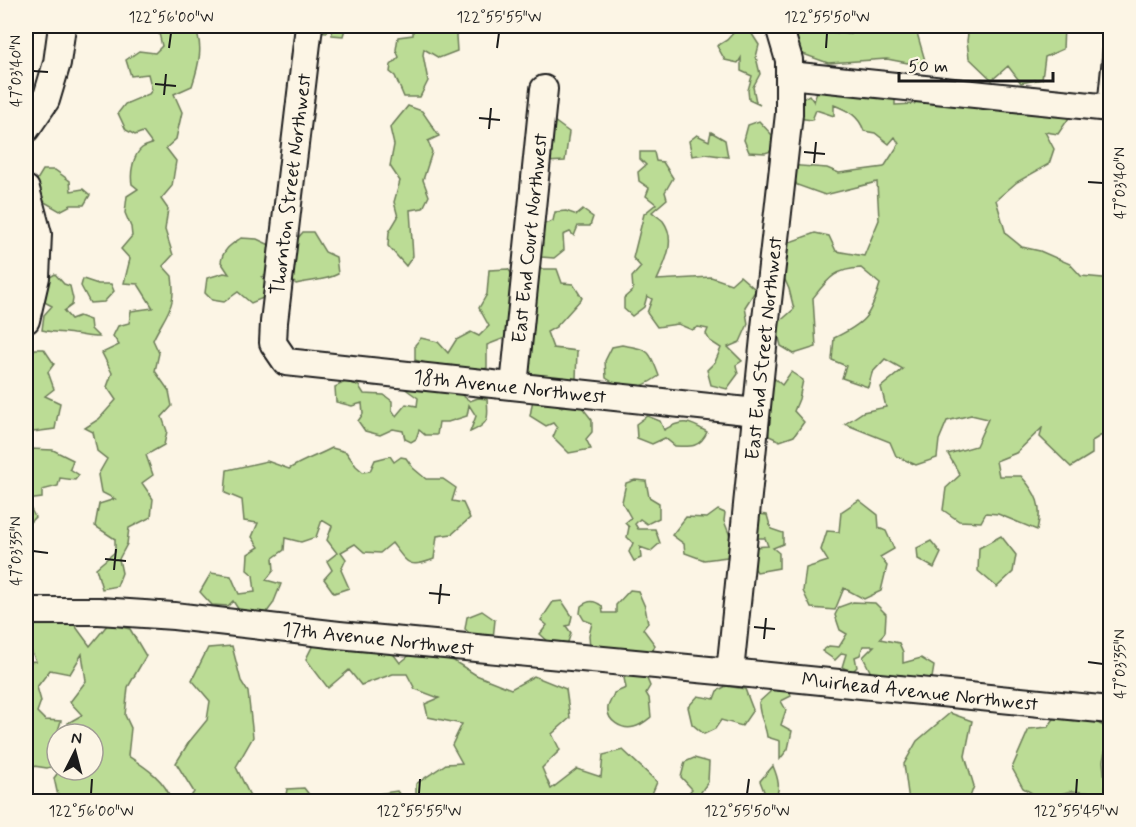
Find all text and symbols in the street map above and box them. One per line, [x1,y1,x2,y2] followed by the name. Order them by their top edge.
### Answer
[128,8,214,28] text: 122°56'00"W
[457,8,541,28] text: 122°55'55"W
[784,8,870,28] text: 122°55'50"W
[7,35,27,107] text: 47°03'40"N
[899,45,1054,83] scale bar
[908,55,948,79] text: 50 m
[264,71,319,297] street label: Thornton Street Northwest
[506,132,555,345] street label: East End Court Northwest
[1111,147,1131,219] text: 47°03'40"N
[739,235,790,461] street label: East End Street Northwest
[412,364,608,411] street label: 18th Avenue Northwest
[7,516,27,586] text: 47°03'35"N
[281,616,475,663] street label: 17th Avenue Northwest
[1111,629,1131,699] text: 47°03'35"N
[800,667,1040,718] street label: Muirhead Avenue Northwest
[45,722,105,782] north arrow
[70,728,83,750] text: N
[48,802,134,822] text: 122°56'00"W
[377,802,461,822] text: 122°55'55"W
[704,802,790,822] text: 122°55'50"W
[1034,802,1118,822] text: 122°55'45"W

